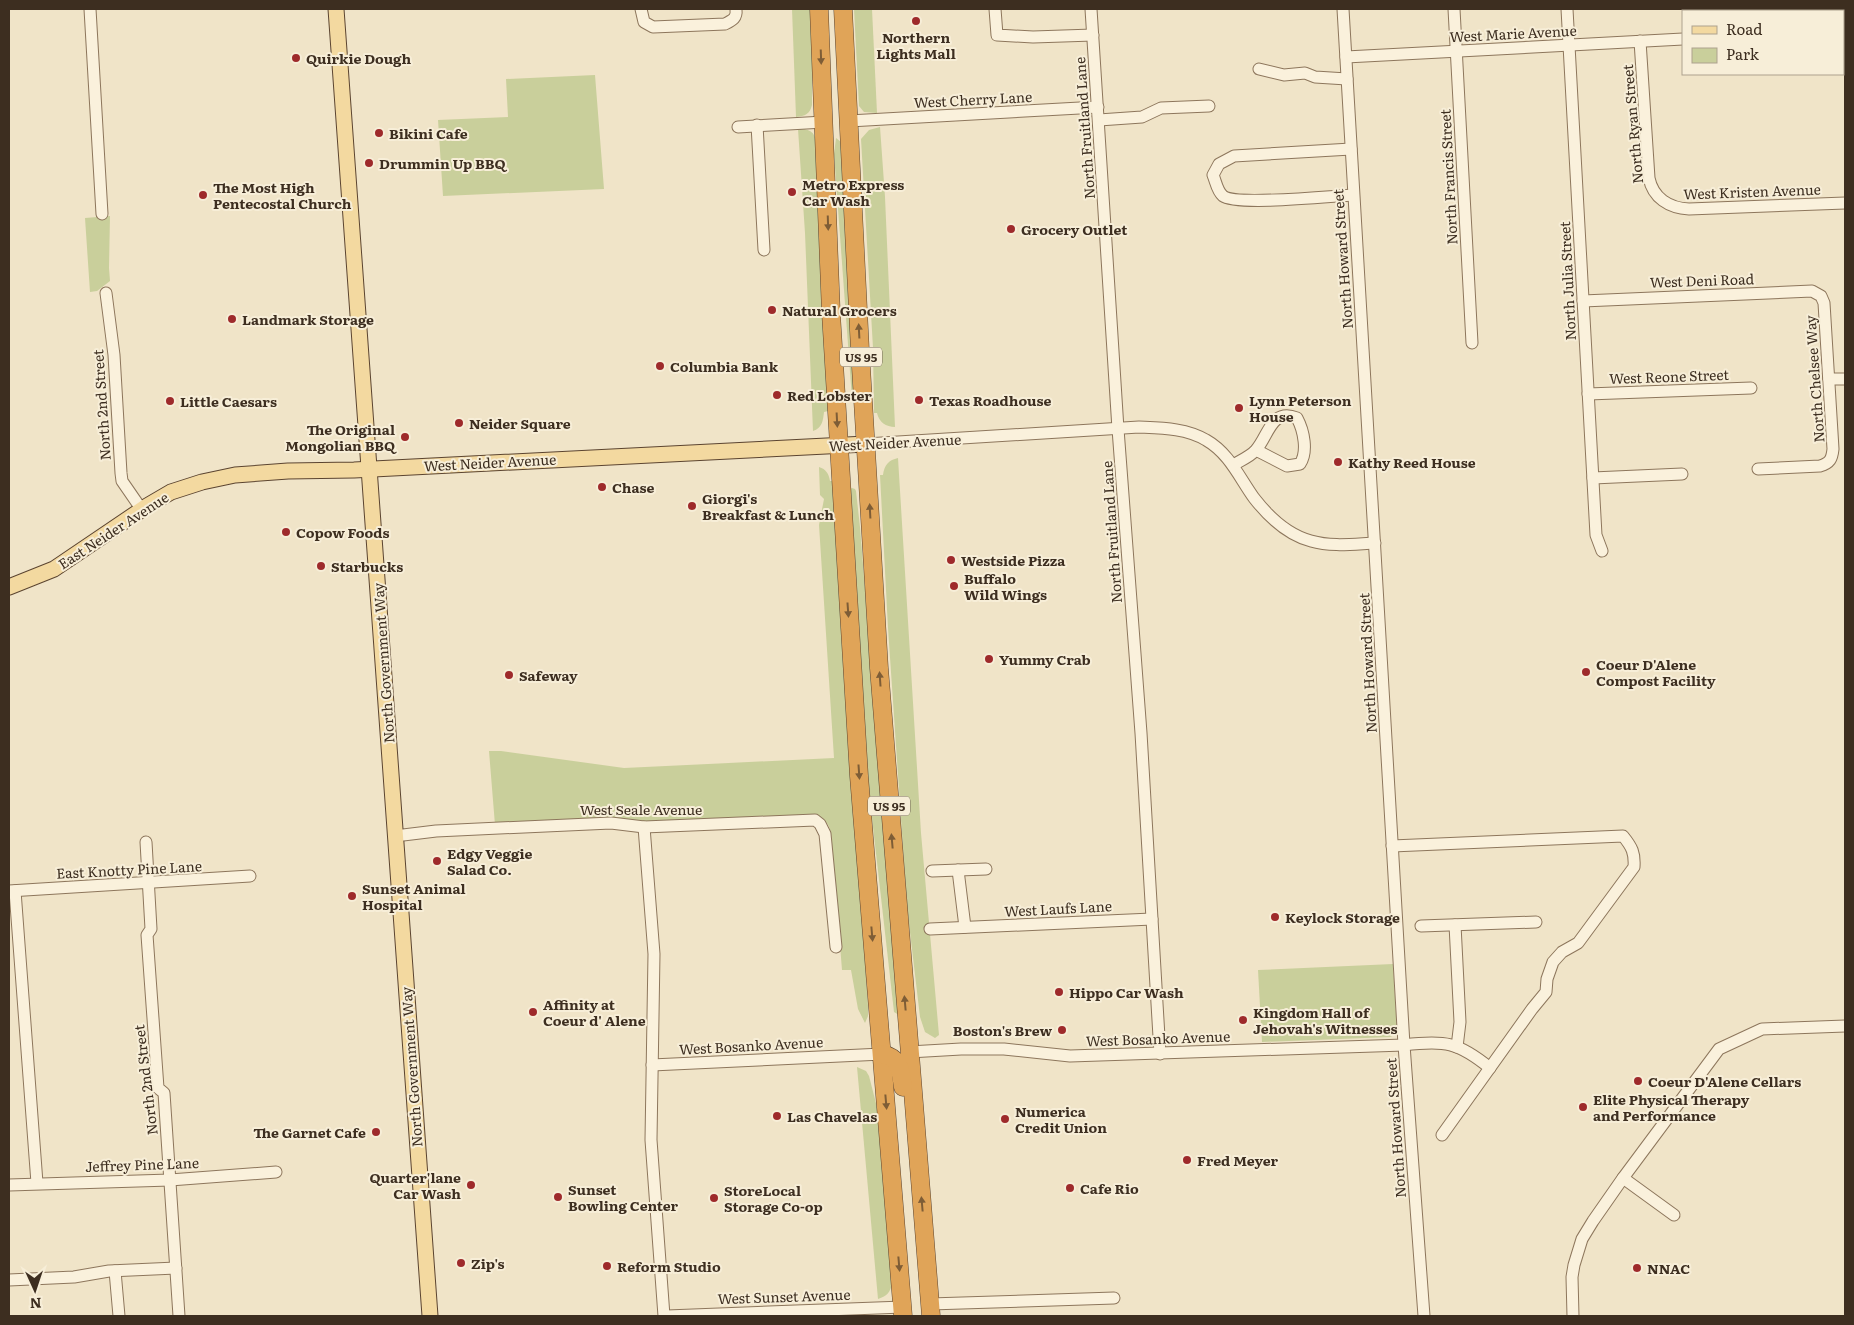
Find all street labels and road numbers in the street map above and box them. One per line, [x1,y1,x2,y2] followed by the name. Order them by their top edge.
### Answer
[1449,20,1577,46] street label: West Marie Avenue
[1069,56,1099,200] street label: North Fruitland Lane
[1617,63,1647,185] street label: North Ryan Street
[913,86,1033,112] street label: West Cherry Lane
[1434,108,1462,245] street label: North Francis Street
[1683,179,1821,203] street label: West Kristen Avenue
[1327,188,1357,330] street label: North Howard Street
[1554,221,1580,341] street label: North Julia Street
[1650,268,1755,292] street label: West Deni Road
[1800,314,1828,443] street label: North Chelsee Way
[840,348,882,367] road number: US 95
[87,349,115,461] street label: North 2nd Street
[1609,364,1730,388] street label: West Reone Street
[828,429,962,455] street label: West Neider Avenue
[423,449,557,475] street label: West Neider Avenue
[1096,460,1126,604] street label: North Fruitland Lane
[54,487,172,573] street label: East Neider Avenue
[367,581,399,744] street label: North Government Way
[1353,592,1381,734] street label: North Howard Street
[868,796,910,816] road number: US 95
[580,799,702,819] street label: West Seale Avenue
[56,855,202,883] street label: East Knotty Pine Lane
[1004,895,1112,921] street label: West Laufs Lane
[395,985,427,1148] street label: North Government Way
[128,1023,162,1136] street label: North 2nd Street
[1085,1025,1231,1051] street label: West Bosanko Avenue
[678,1031,824,1059] street label: West Bosanko Avenue
[1380,1057,1410,1199] street label: North Howard Street
[85,1152,199,1176] street label: Jeffrey Pine Lane
[717,1284,851,1308] street label: West Sunset Avenue

